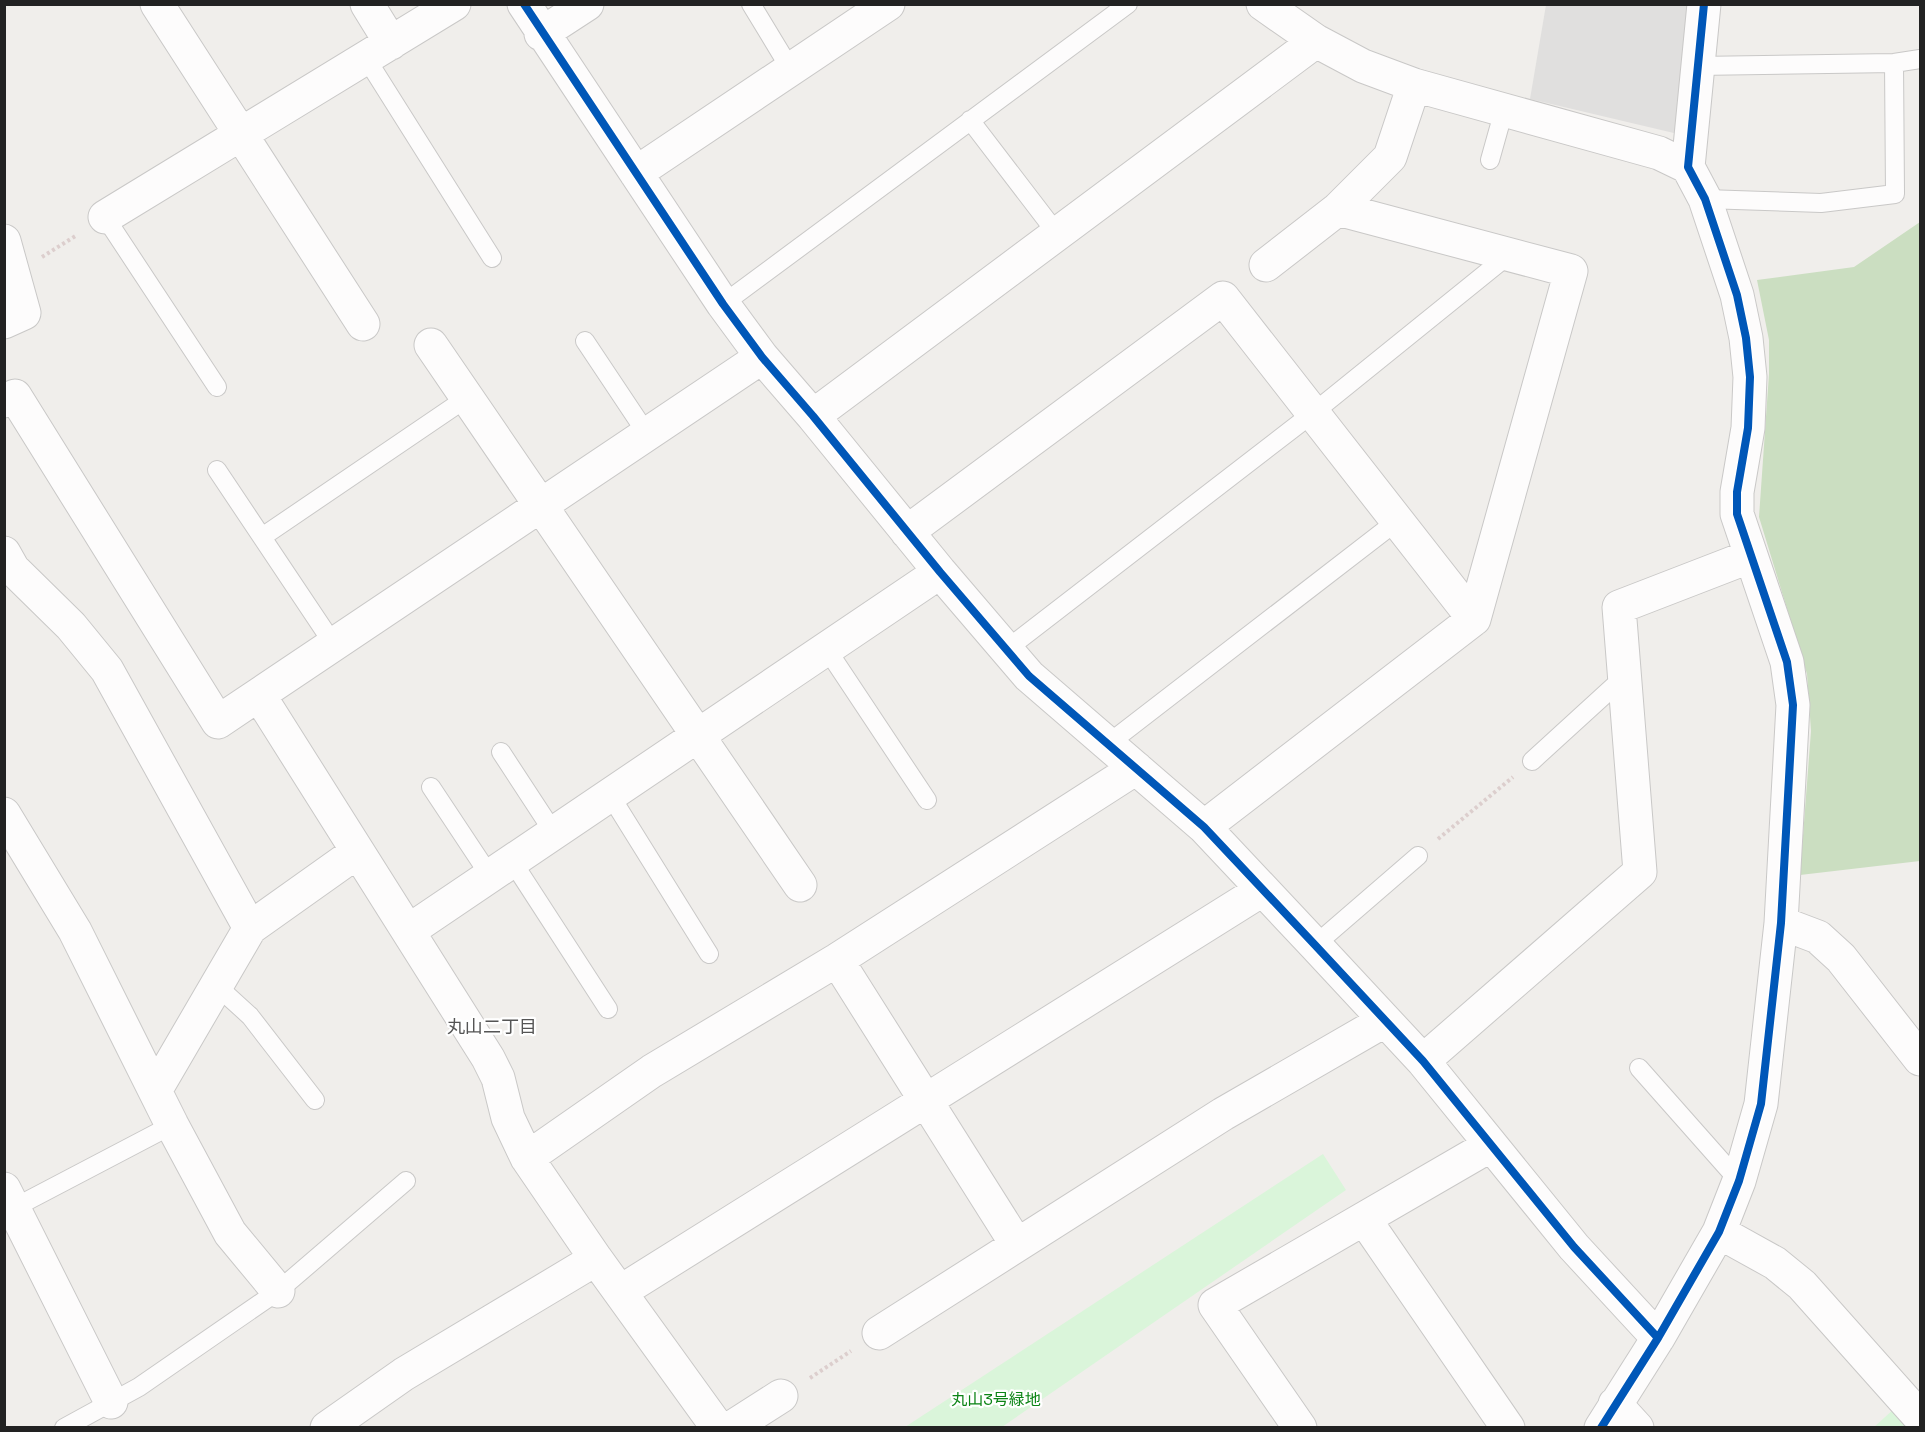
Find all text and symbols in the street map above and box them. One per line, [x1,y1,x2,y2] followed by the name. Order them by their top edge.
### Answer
[447,1015,537,1038] district label: 丸山二丁目
[951,1389,1041,1410] park label: 丸山3号緑地

